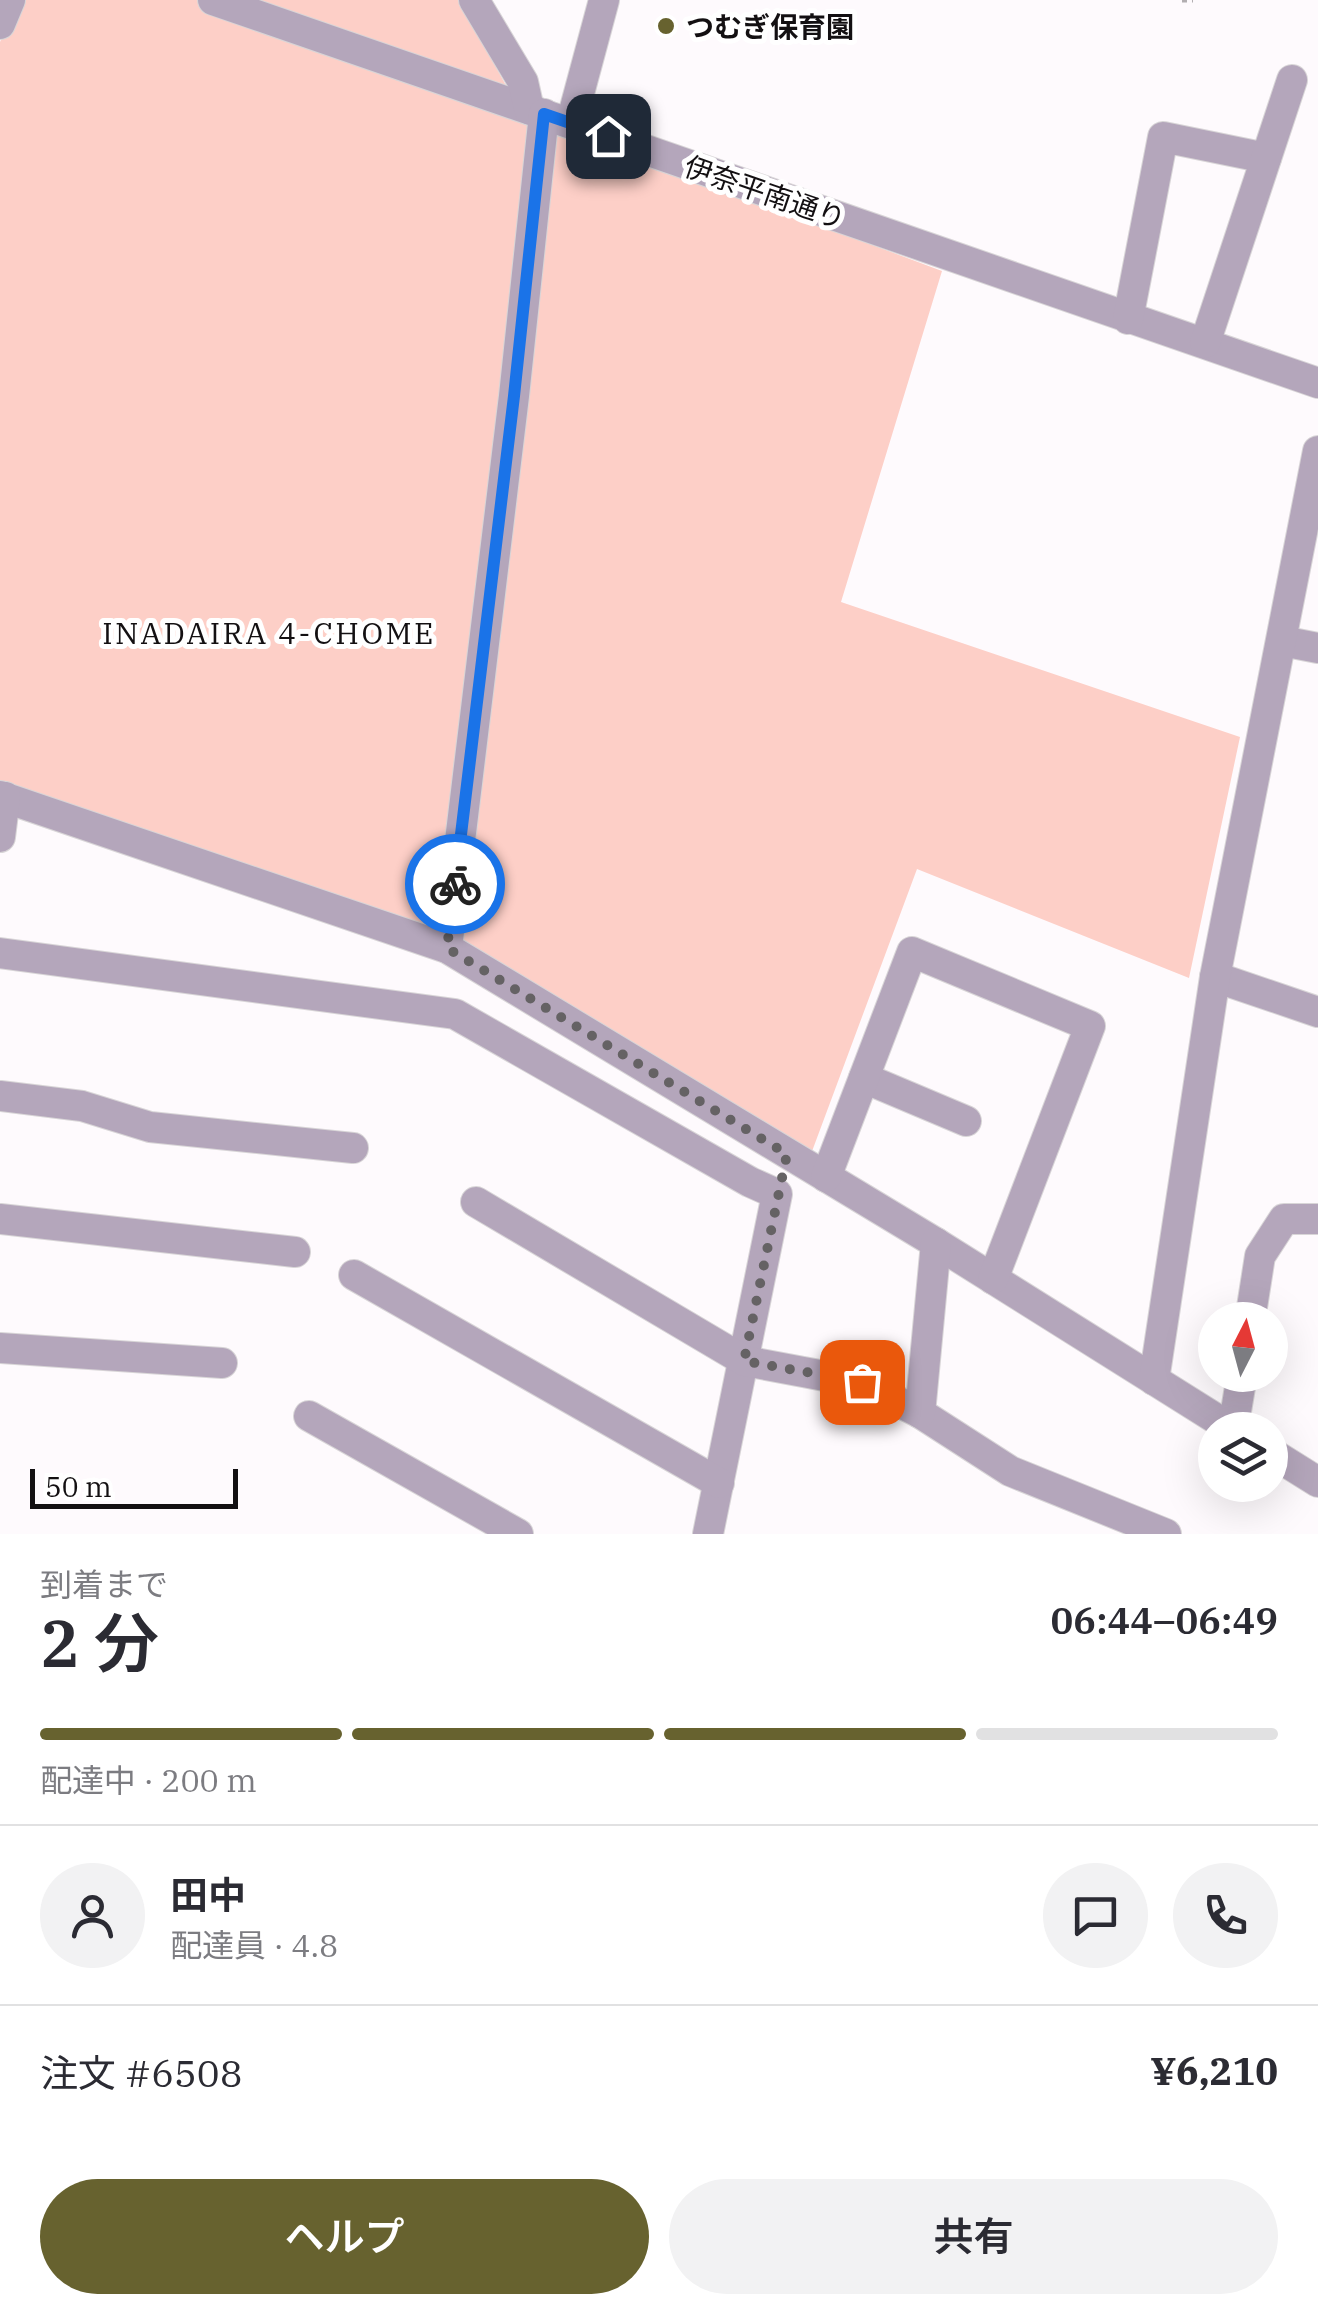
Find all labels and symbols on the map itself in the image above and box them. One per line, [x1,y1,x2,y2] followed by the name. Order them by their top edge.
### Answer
[686,8,854,45] place label: つむぎ保育園
[655,15,677,37] marker: つむぎ保育園
[566,94,651,179] pin
[680,147,850,237] street label: 伊奈平南通り
[102,613,436,652] district label: INADAIRA 4-CHOME
[405,834,505,934] courier
[1198,1302,1288,1392] north arrow
[820,1340,905,1425] pin
[30,1464,238,1508] scale bar

